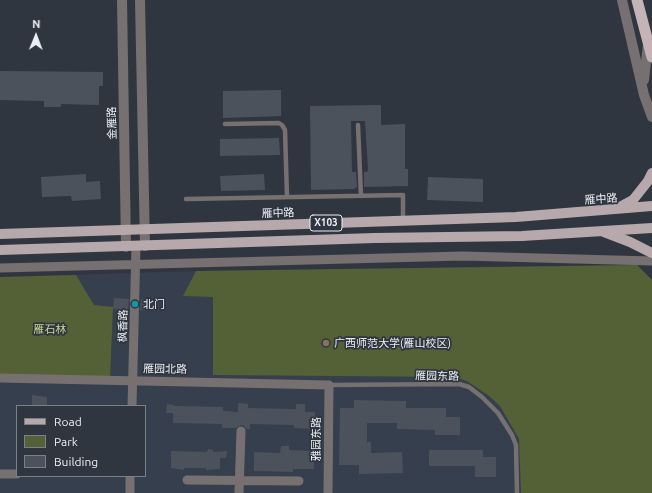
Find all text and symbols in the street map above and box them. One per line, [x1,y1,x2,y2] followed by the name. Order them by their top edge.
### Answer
[16,16,56,56] north arrow
[32,18,40,30] text: N
[105,106,119,140] street label: 金雁路
[584,191,618,207] street label: 雁中路
[261,206,295,220] street label: 雁中路
[310,215,342,231] road number: X103
[143,297,165,311] place label: 北门
[130,299,140,309] marker: 北门
[116,309,130,343] street label: 枫香路
[34,322,66,336] park label: 雁石林
[334,336,451,350] place label: 广西师范大学(雁山校区)
[321,338,331,348] marker: 广西师范大学(雁山校区)
[143,362,187,376] street label: 雁园北路
[415,369,459,383] street label: 雁园东路
[16,405,146,477] legend
[54,415,82,428] text: Road
[309,417,323,461] street label: 雅园东路
[54,435,78,448] text: Park
[54,455,98,468] text: Building

